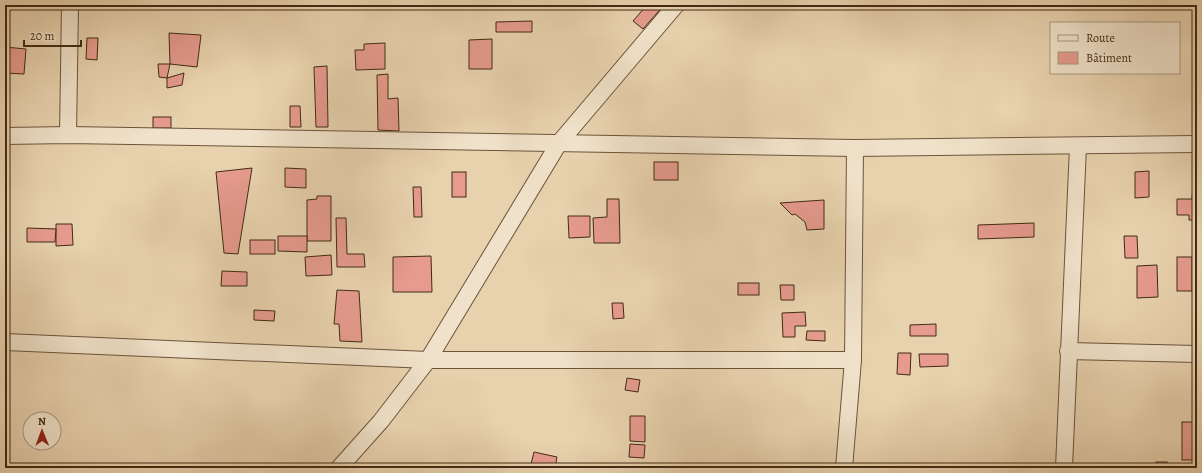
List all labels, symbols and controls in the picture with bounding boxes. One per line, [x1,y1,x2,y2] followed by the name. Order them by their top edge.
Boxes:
[24,22,81,48] scale bar
[1050,22,1180,74] legend
[30,28,54,44] text: 20 m
[1086,30,1115,46] text: Route
[1086,50,1132,66] text: Bâtiment
[22,411,62,451] north arrow
[38,414,46,429] text: N

